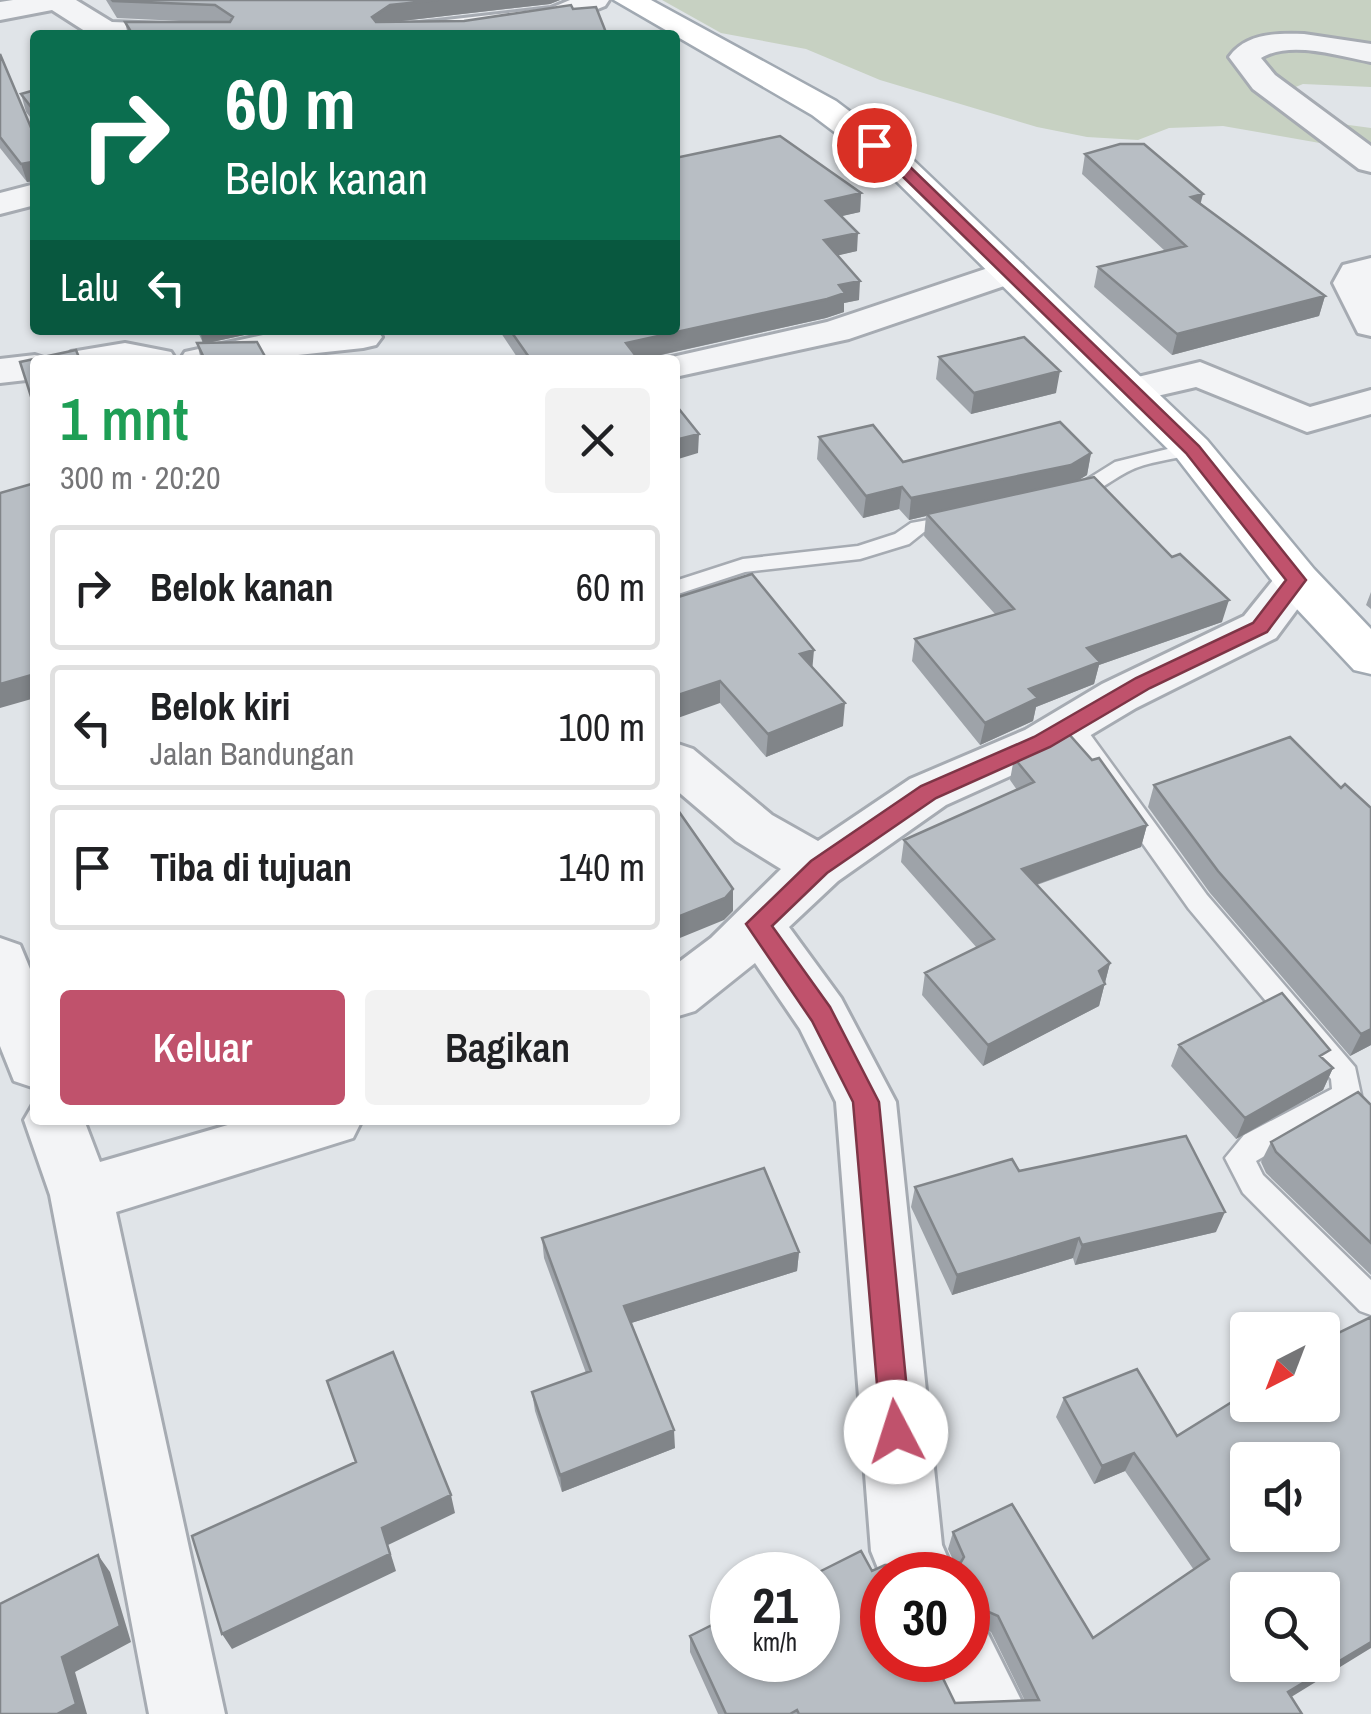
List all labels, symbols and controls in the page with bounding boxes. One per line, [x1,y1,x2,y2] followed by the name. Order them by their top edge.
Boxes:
[225,57,356,151] text: 60 m
[60,70,190,200] icon: right
[832,103,917,188] pin
[847,118,902,173] icon: arrive
[225,147,428,208] text: Belok kanan
[139,260,194,315] icon: left
[60,262,119,313] text: Lalu
[60,378,188,459] text: 1 mnt
[545,388,650,493] button: close
[60,456,220,499] text: 300 m · 20:20
[65,560,120,615] icon: right
[150,562,334,613] text: Belok kanan
[576,562,645,613] text: 60 m
[150,681,290,732] text: Belok kiri
[65,700,120,755] icon: left
[558,702,645,753] text: 100 m
[150,732,354,775] text: Jalan Bandungan
[65,840,120,895] icon: arrive
[150,842,352,893] text: Tiba di tujuan
[558,842,645,893] text: 140 m
[60,990,345,1105] button: Keluar
[365,990,650,1105] button: Bagikan
[1230,1312,1340,1422] north arrow
[1230,1312,1340,1682] map controls
[844,1380,948,1484] position arrow
[1230,1442,1340,1552] button: sound
[860,1552,990,1682] speed limit sign: 30
[752,1571,798,1639] text: 21
[1230,1572,1340,1682] button: search
[753,1625,797,1659] text: km/h

